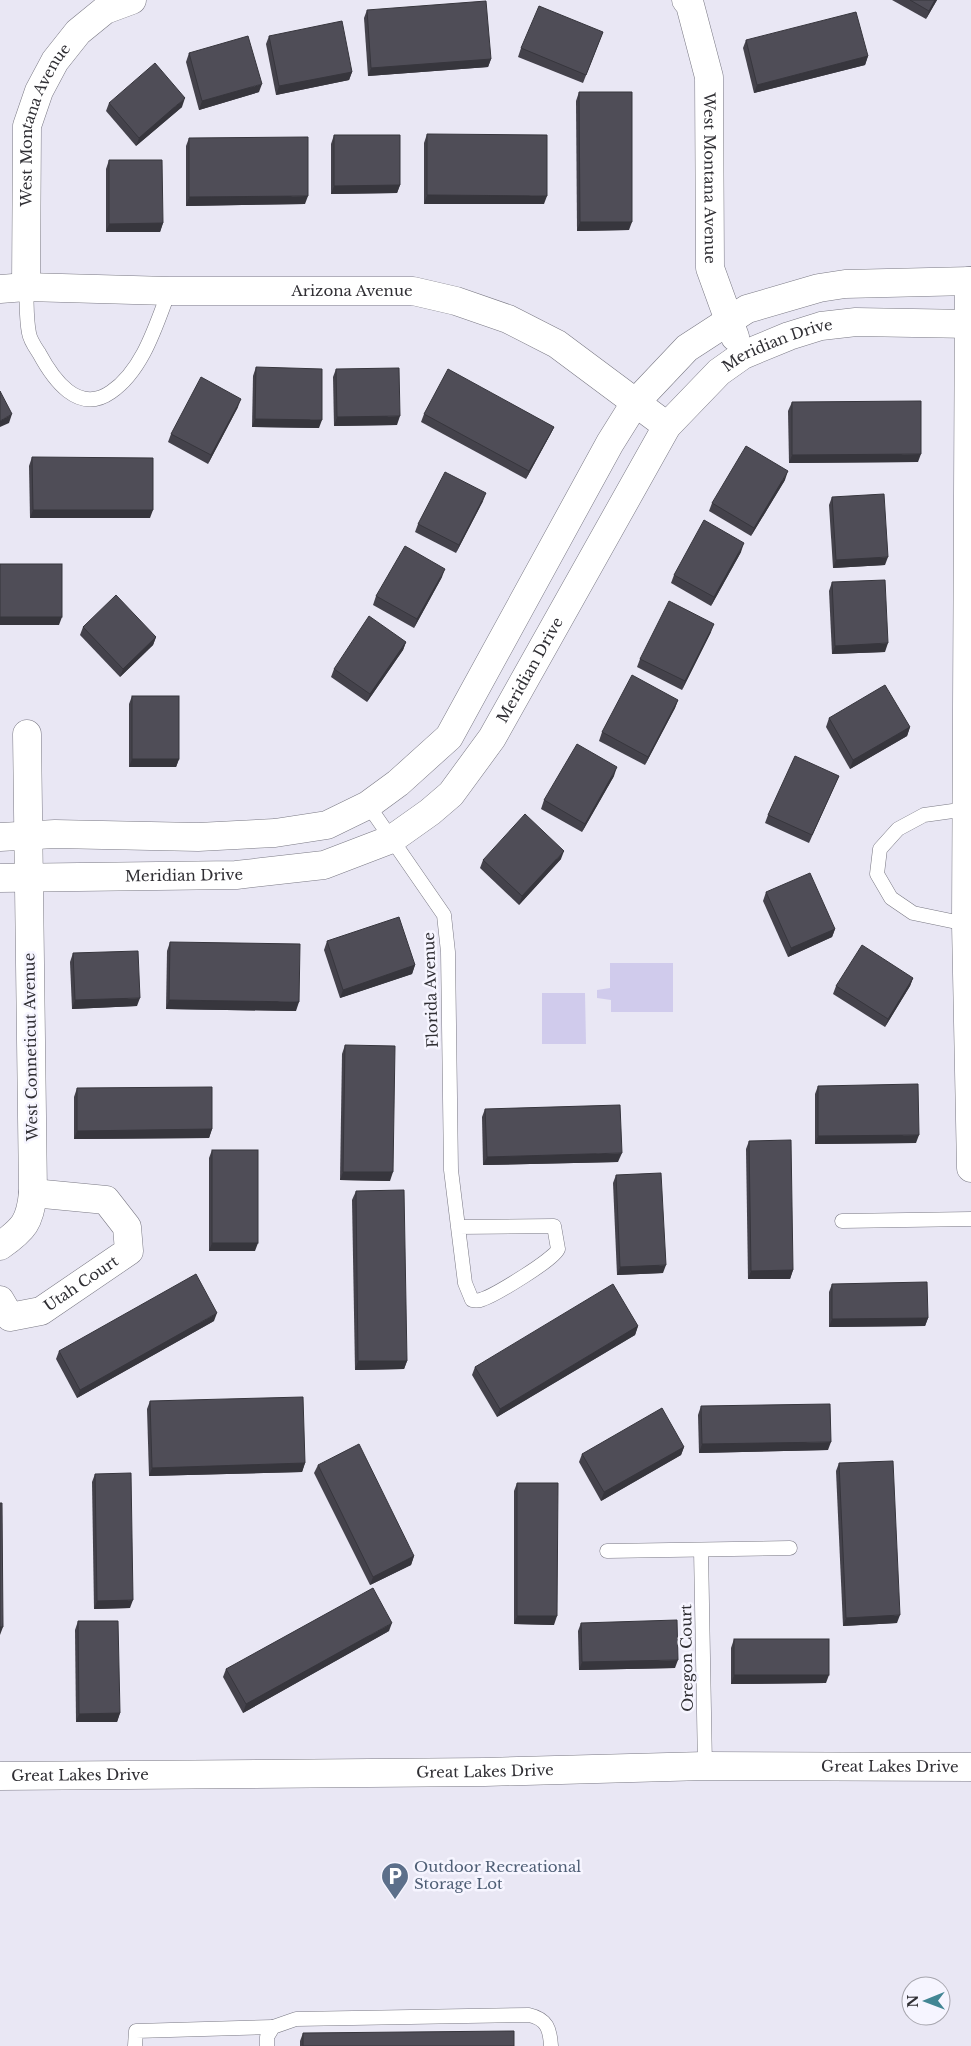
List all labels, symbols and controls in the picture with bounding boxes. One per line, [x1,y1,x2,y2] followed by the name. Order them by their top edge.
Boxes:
[16,39,74,208] street label: West Montana Avenue
[700,91,720,264] street label: West Montana Avenue
[290,281,413,300] street label: Arizona Avenue
[718,315,833,376] street label: Meridian Drive
[493,614,567,726] street label: Meridian Drive
[125,864,244,885] street label: Meridian Drive
[419,932,442,1048] street label: Florida Avenue
[19,953,42,1142] street label: West Conneticut Avenue
[40,1251,122,1315] street label: Utah Court
[676,1604,697,1712] street label: Oregon Court
[821,1756,959,1776] street label: Great Lakes Drive
[416,1760,554,1782] street label: Great Lakes Drive
[11,1765,149,1785] street label: Great Lakes Drive
[414,1857,581,1893] place label: Outdoor Recreational Storage Lot
[380,1861,410,1900] parking icon: Outdoor Recreational Storage Lot
[901,1976,951,2026] north arrow
[904,1994,922,2008] text: N

